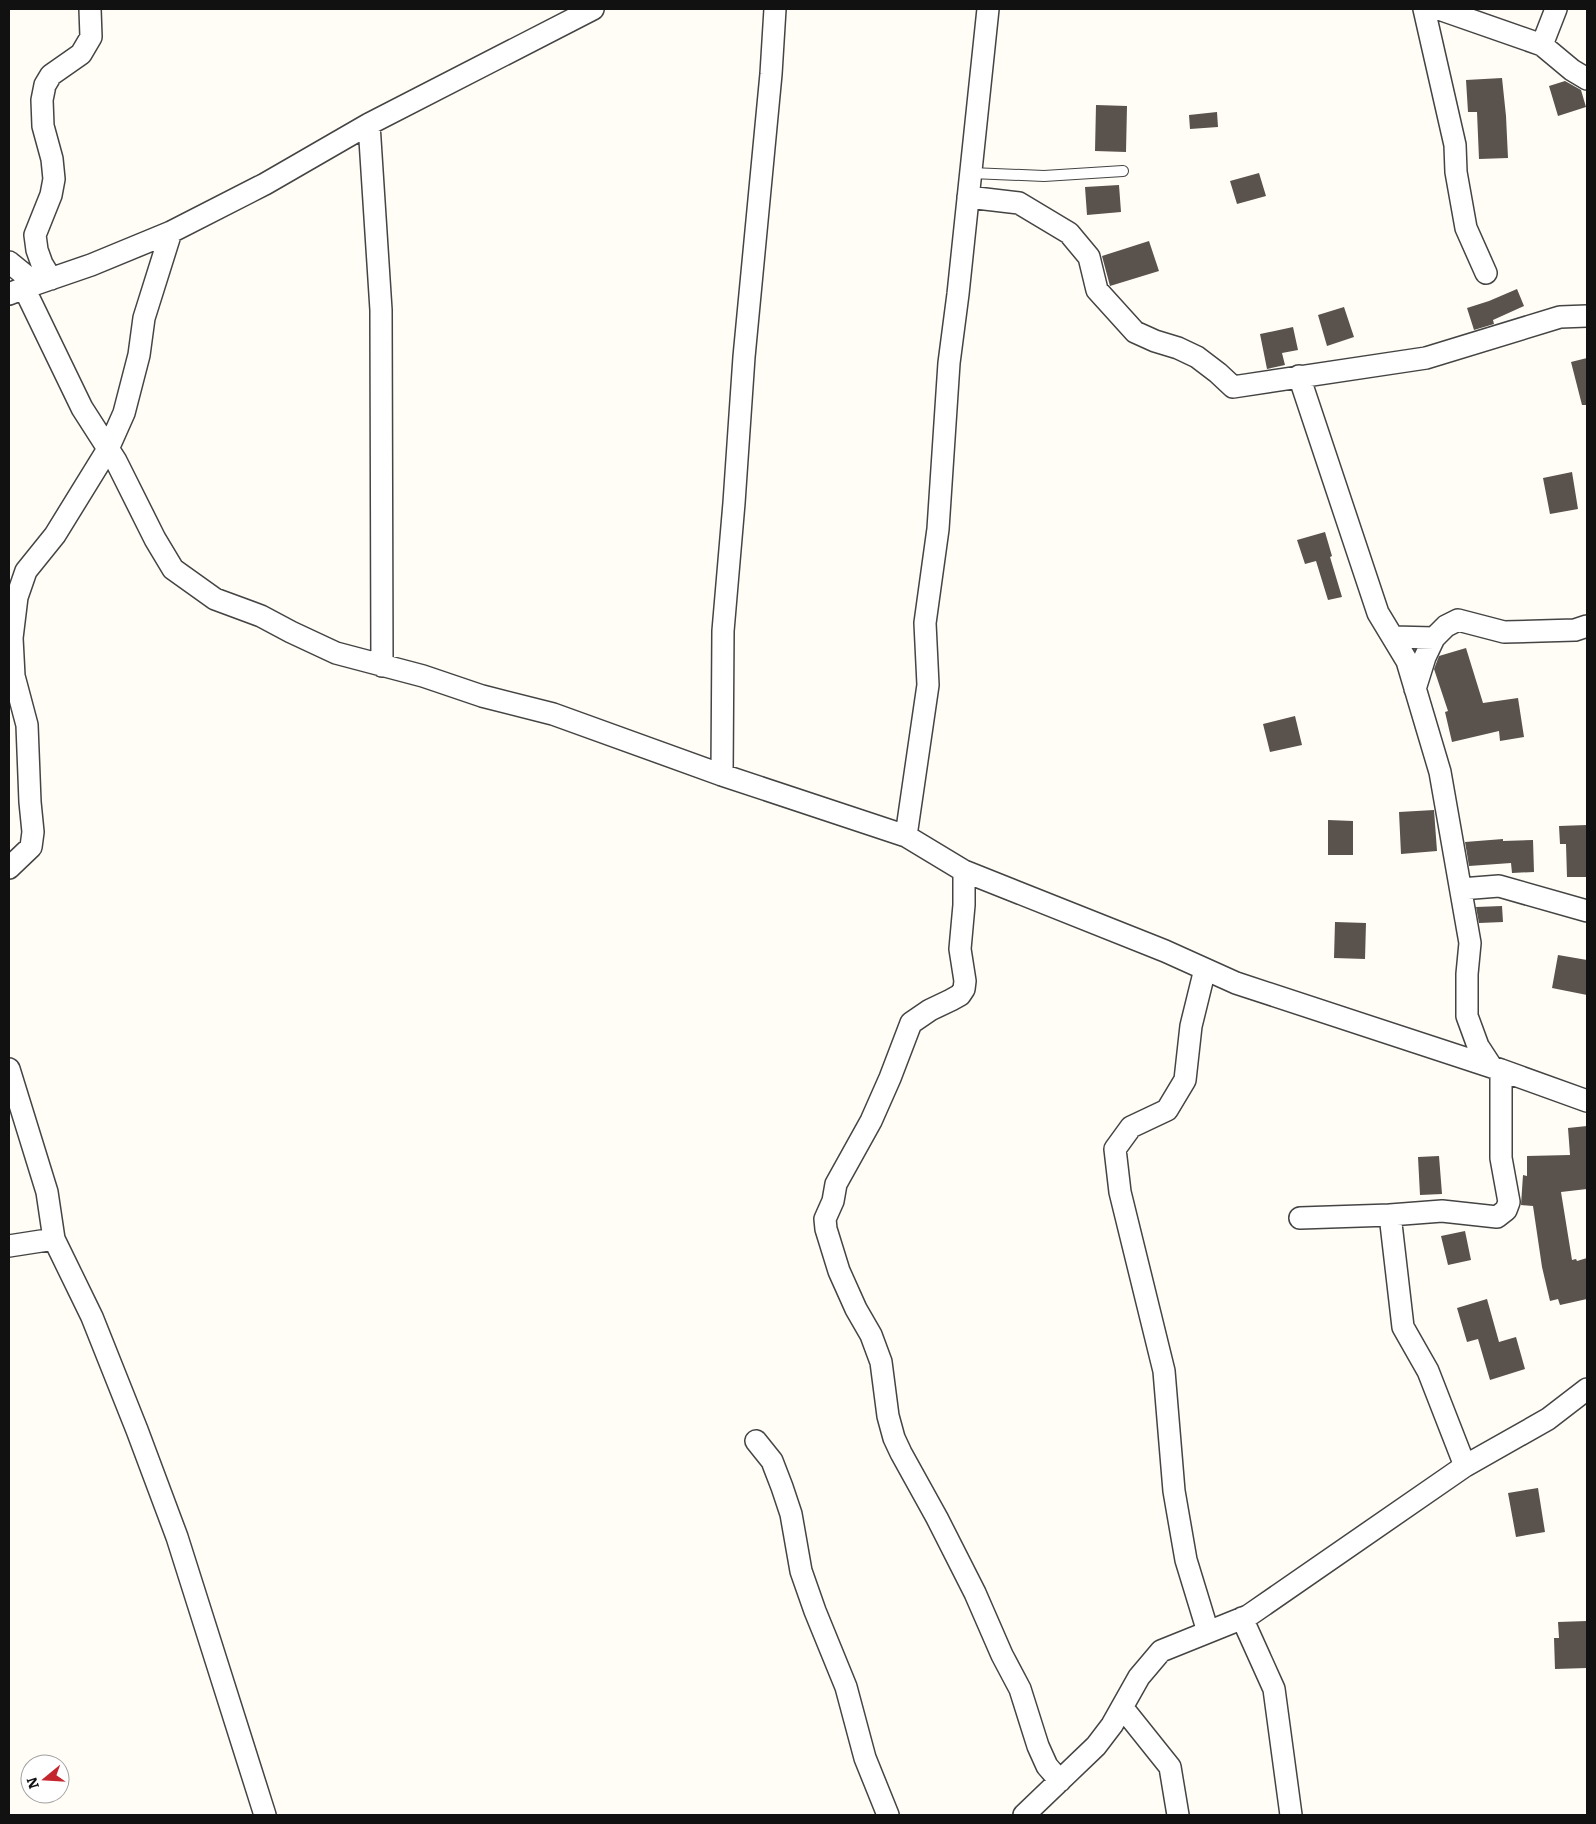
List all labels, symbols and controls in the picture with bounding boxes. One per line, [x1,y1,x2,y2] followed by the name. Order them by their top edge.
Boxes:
[20,1754,70,1804] north arrow
[20,1774,43,1792] text: N

